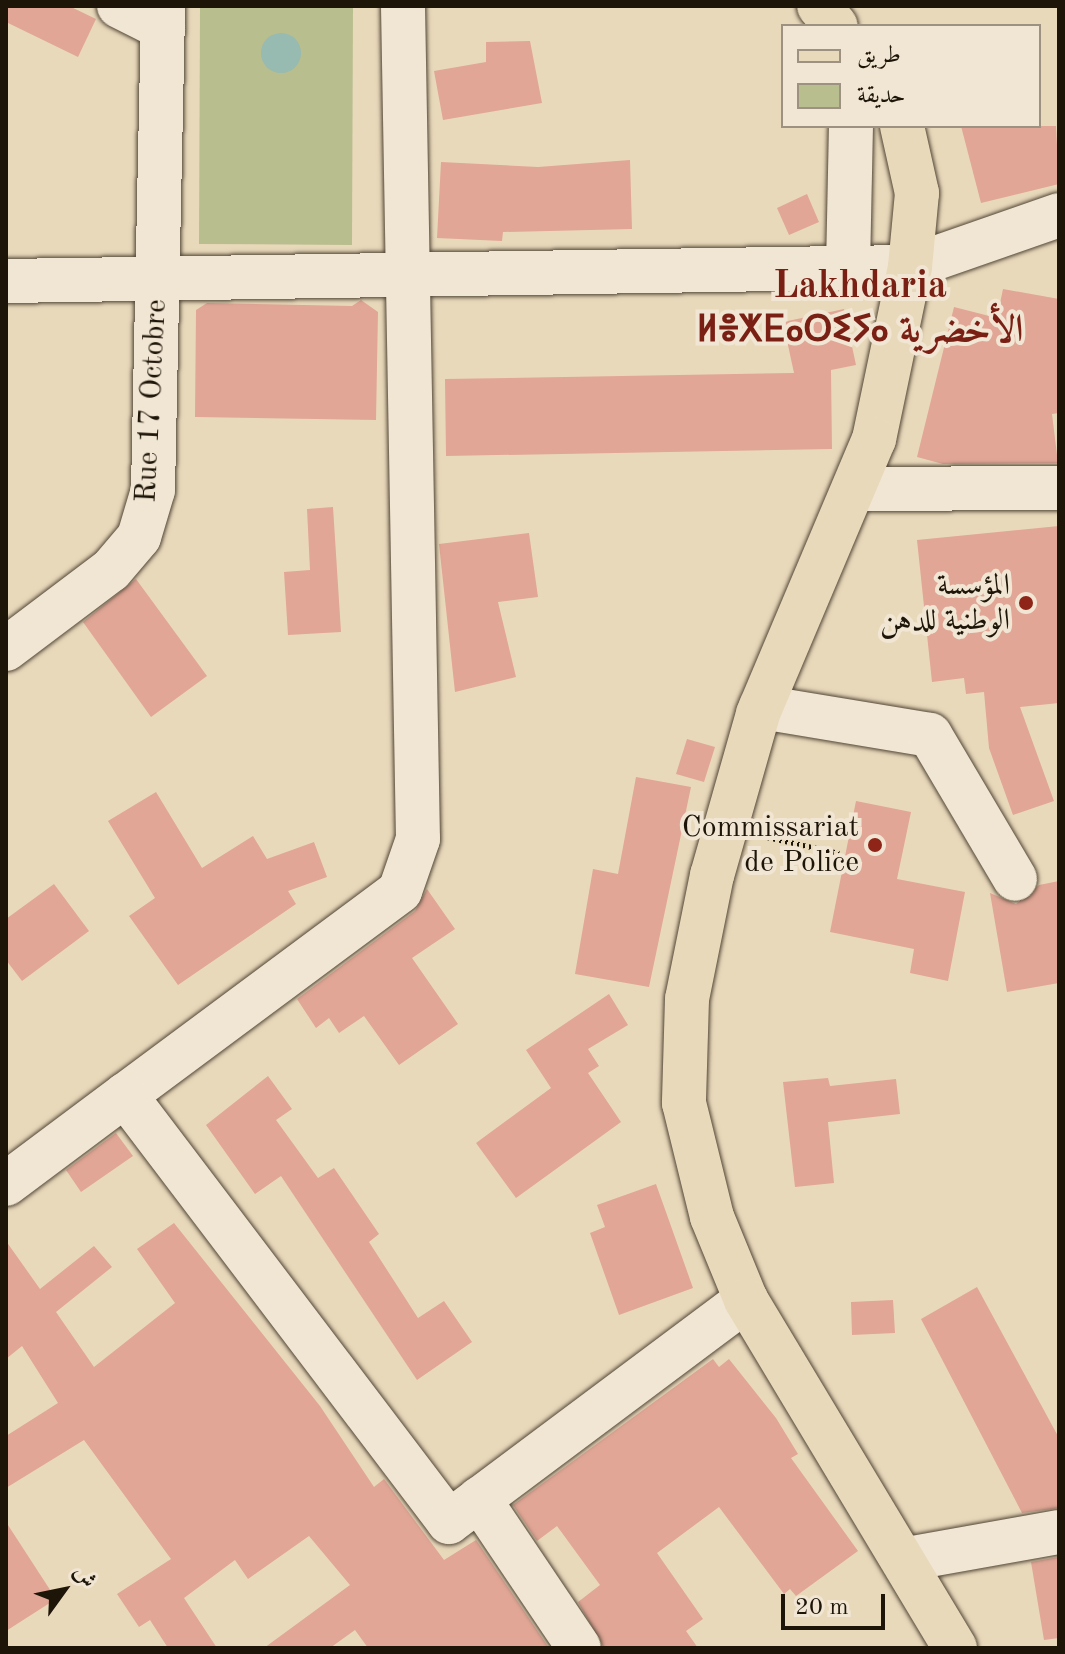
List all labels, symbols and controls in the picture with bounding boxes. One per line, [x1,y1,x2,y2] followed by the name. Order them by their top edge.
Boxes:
[781,24,1041,128] legend
[857,44,901,68] text: طريق
[857,84,906,108] text: حديقة
[696,265,1024,354] district label: Lakhdaria ⵍⴻⵅⴹⴰⵔⵉⵢⴰ الأخضرية
[129,298,175,504] street label: Rue 17 Octobre
[880,568,1010,638] place label: المؤسسة الوطنية للدهن
[1017,594,1035,612] marker: المؤسسة الوطنية للدهن
[682,810,859,880] place label: Commissariat de Police
[866,836,884,854] marker: Commissariat de Police
[24,1550,104,1630] north arrow
[69,1562,99,1592] text: ش
[785,1578,889,1628] scale bar
[795,1596,849,1620] text: 20 m

